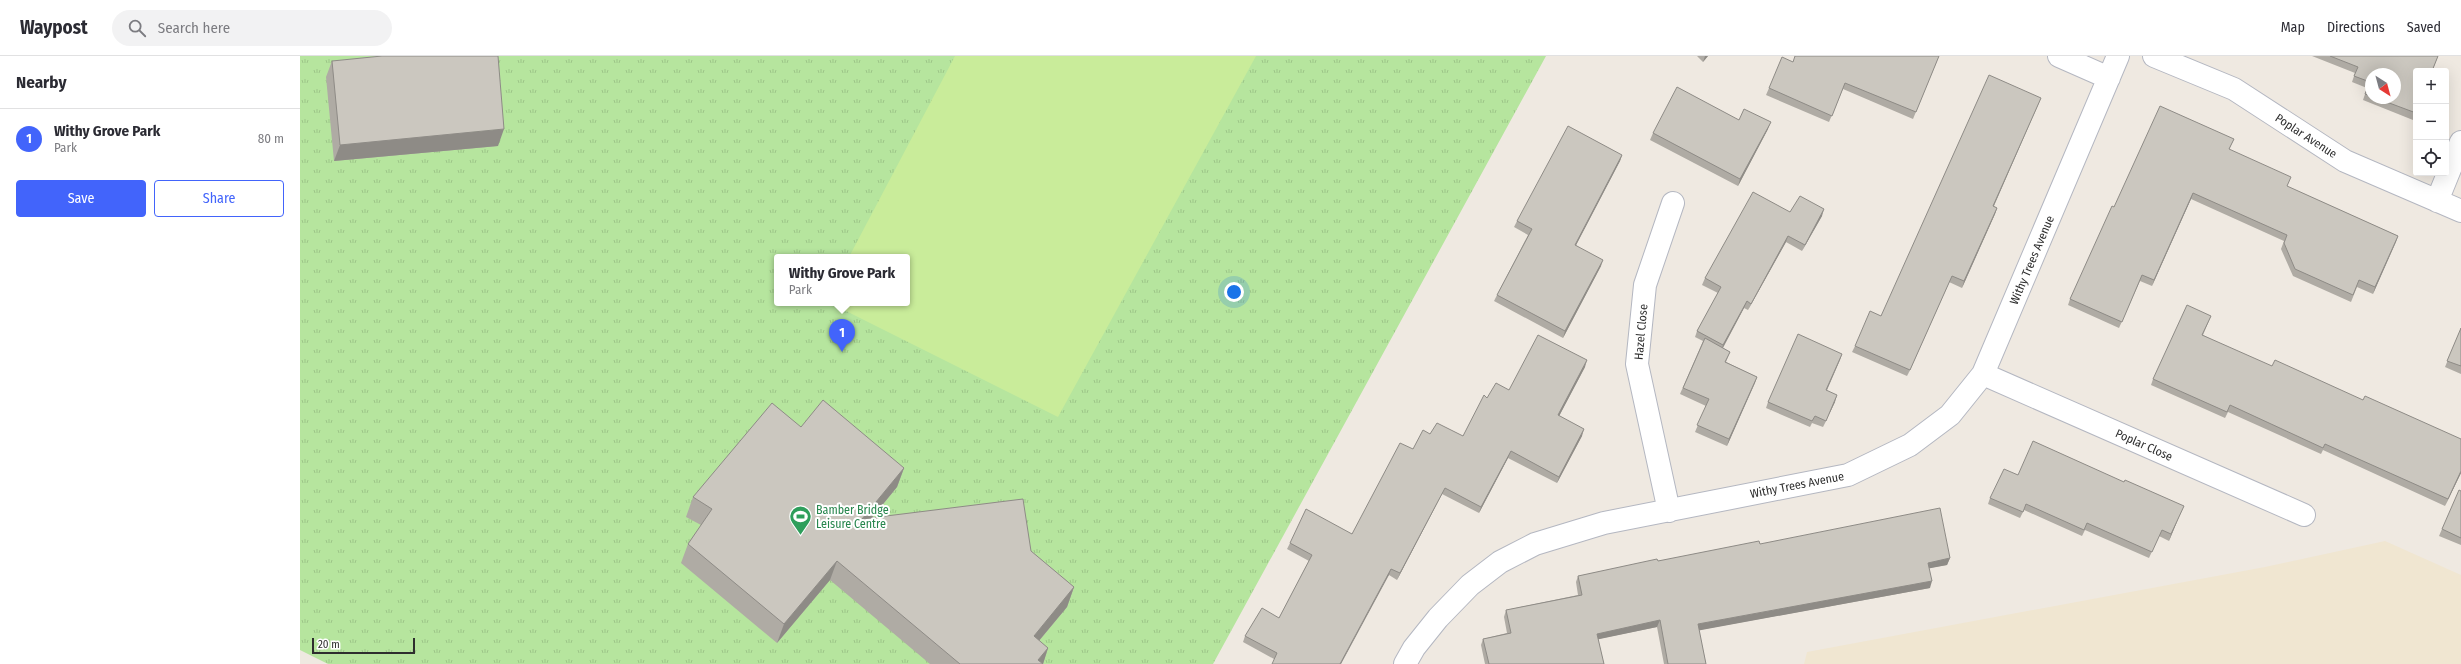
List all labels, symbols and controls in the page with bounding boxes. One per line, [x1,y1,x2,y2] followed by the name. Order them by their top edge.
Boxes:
[112,10,392,46] search box
[20,16,88,39] text: Waypost
[126,17,148,39] icon: search
[158,19,230,37] text: Search here
[2281,19,2305,36] text: Map
[2327,19,2385,36] text: Directions
[2407,19,2441,36] text: Saved
[2365,68,2401,104] north arrow
[2413,68,2449,176] map controls
[2413,68,2449,104] button: +
[16,72,67,93] text: Nearby
[2413,104,2449,140] button: −
[2273,111,2340,161] street label: Poplar Avenue
[54,122,160,140] text: Withy Grove Park
[26,131,32,146] text: 1
[258,131,284,146] text: 80 m
[54,140,77,155] text: Park
[2413,140,2449,176] button: locate
[16,180,146,217] button: Save
[154,180,284,217] button: Share
[2007,213,2057,307] street label: Withy Trees Avenue
[774,254,910,306] popup
[789,264,895,282] text: Withy Grove Park
[789,282,812,297] text: Park
[1224,282,1244,302] your location
[1632,303,1650,361] street label: Hazel Close
[829,319,855,352] pin: 1
[2113,426,2175,464] street label: Poplar Close
[1749,469,1845,501] street label: Withy Trees Avenue
[816,503,889,531] place label: Bamber Bridge Leisure Centre
[787,504,813,537] sports icon: Bamber Bridge Leisure Centre
[312,636,415,655] scale bar
[318,638,340,651] text: 20 m

